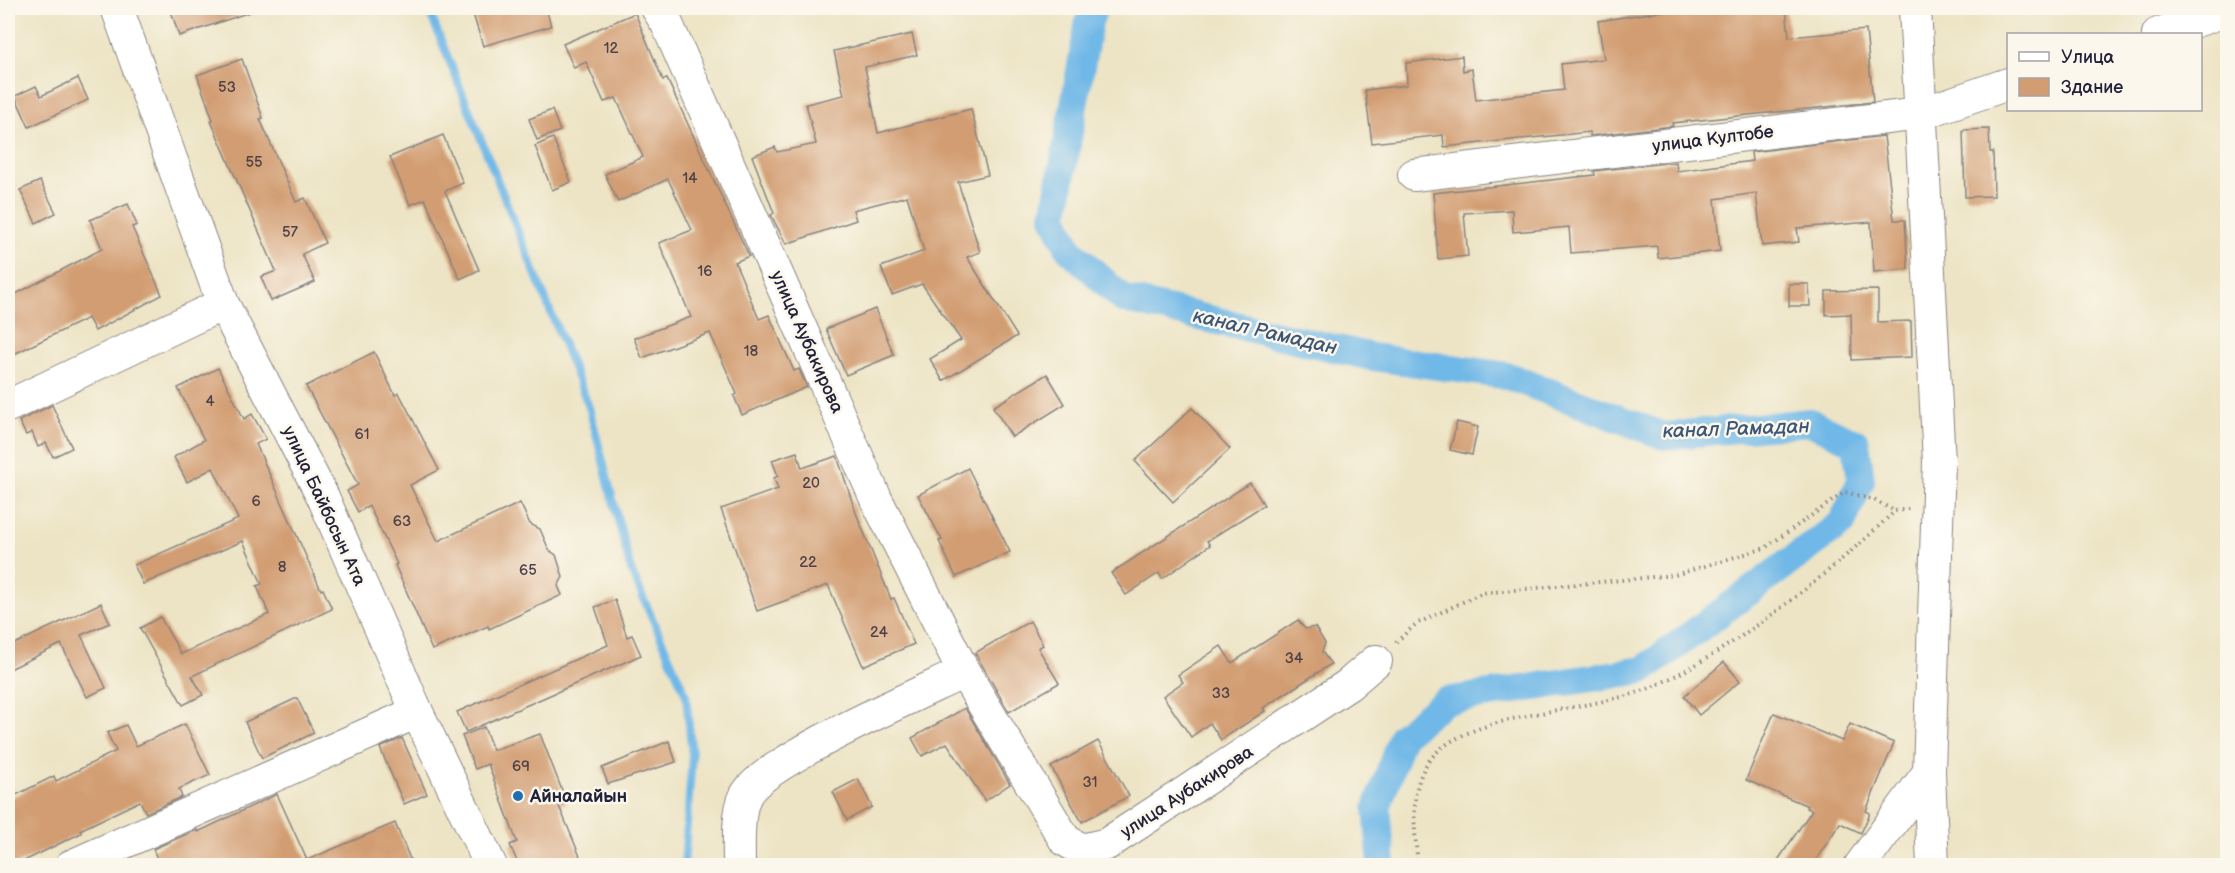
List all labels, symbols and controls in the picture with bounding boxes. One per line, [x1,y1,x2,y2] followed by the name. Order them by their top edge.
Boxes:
[2007,33,2202,111] legend
[604,39,618,58] house number: 12
[2061,47,2115,68] text: Улица
[2061,77,2123,98] text: Здание
[218,78,236,97] house number: 53
[1651,121,1775,157] street label: улица Култобе
[245,153,263,172] house number: 55
[683,169,697,188] house number: 14
[282,223,299,242] house number: 57
[698,262,712,281] house number: 16
[766,268,848,417] street label: улица Аубакирова
[1191,304,1339,360] water label: канал Рамадан
[744,342,759,361] house number: 18
[205,392,215,411] house number: 4
[1662,414,1810,444] water label: канал Рамадан
[278,423,370,589] street label: улица Байбосын Ата
[355,425,369,444] house number: 61
[802,474,820,493] house number: 20
[251,492,261,511] house number: 6
[393,512,411,531] house number: 63
[799,553,817,572] house number: 22
[278,558,287,577] house number: 8
[519,561,537,580] house number: 65
[870,623,888,642] house number: 24
[1285,649,1303,668] house number: 34
[1212,684,1230,703] house number: 33
[1117,741,1257,843] street label: улица Аубакирова
[512,757,530,776] house number: 69
[1082,773,1098,792] house number: 31
[529,786,627,807] place label: Айналайын
[511,789,525,803] marker: Айналайын

